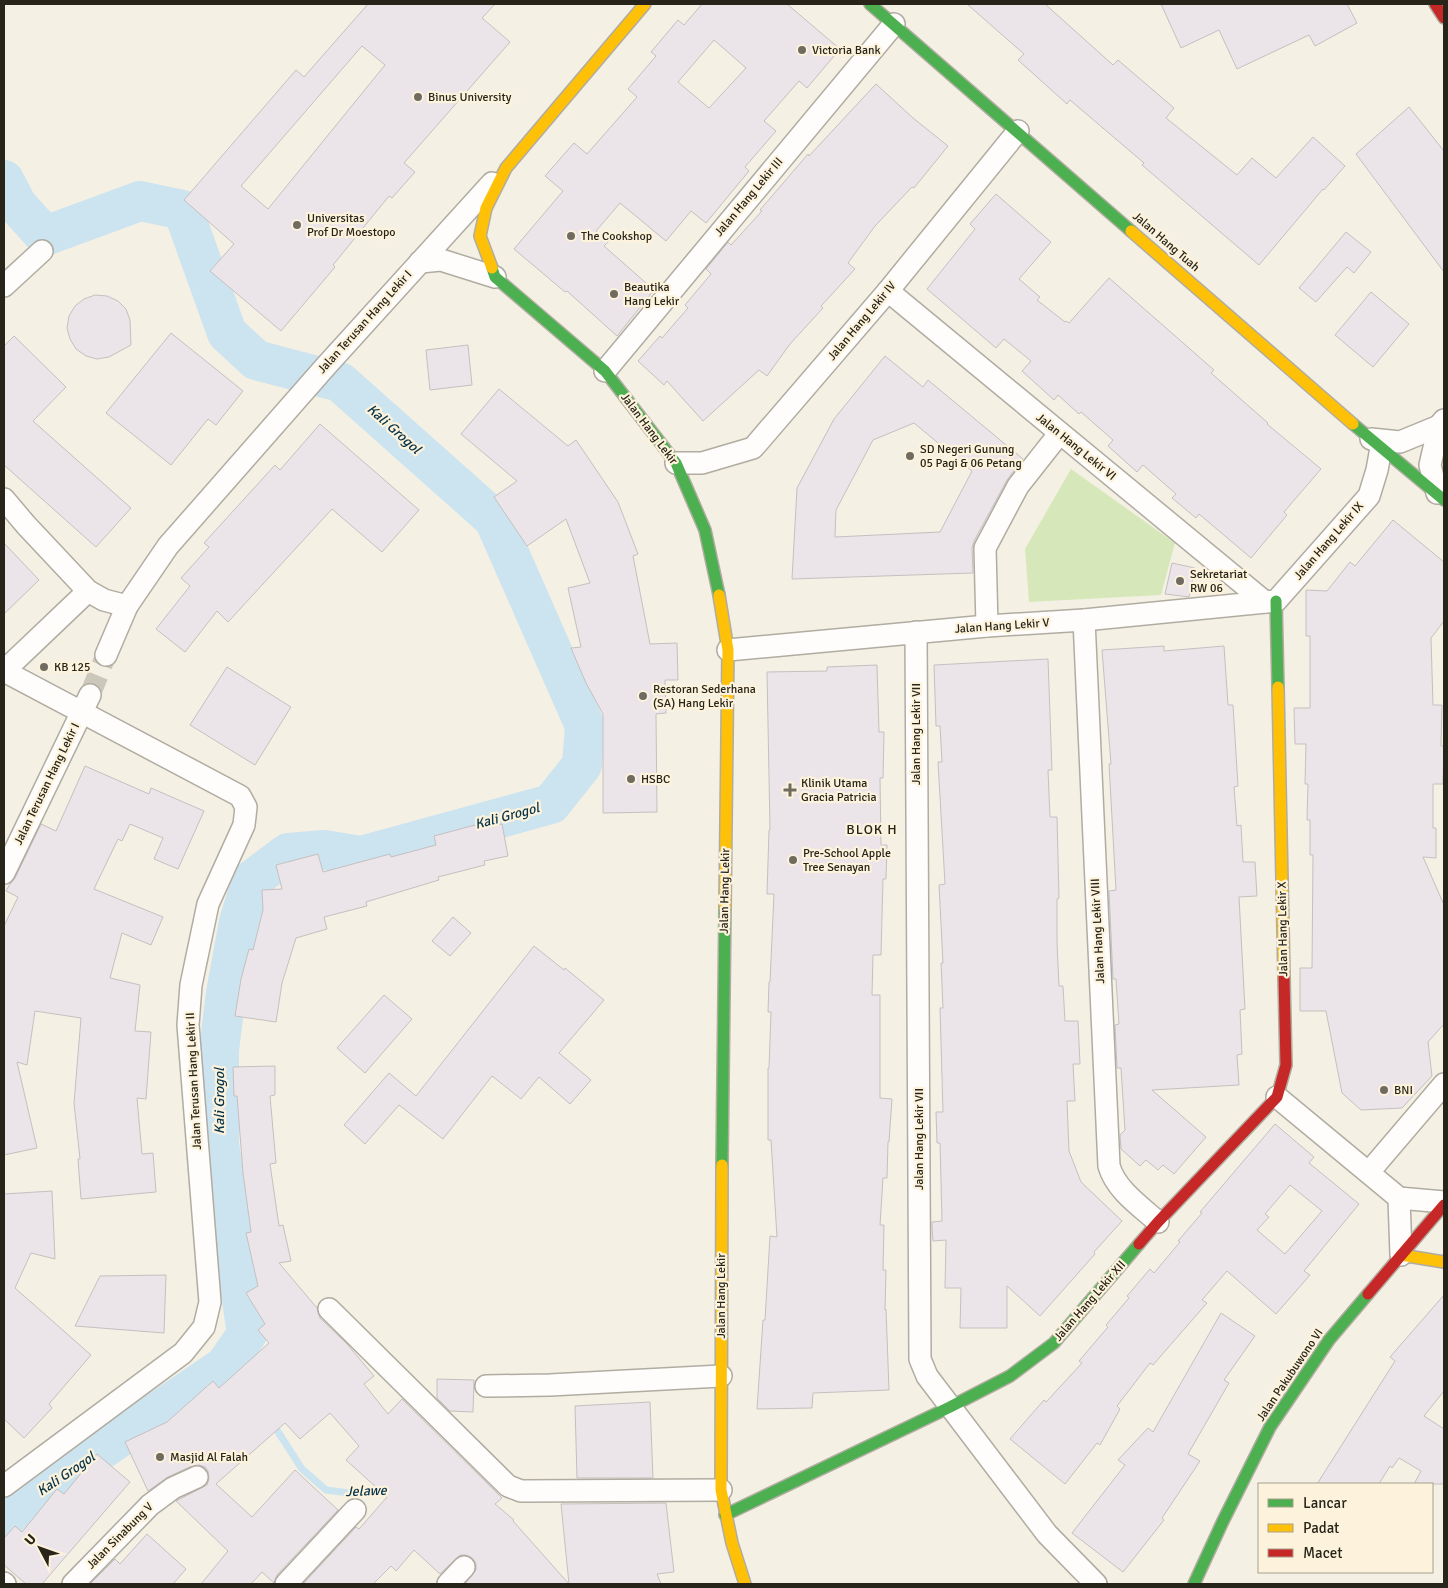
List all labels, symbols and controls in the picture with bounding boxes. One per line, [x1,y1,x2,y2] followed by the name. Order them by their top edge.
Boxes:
[812,43,881,58] place label: Victoria Bank
[796,44,808,56] marker: Victoria Bank
[428,90,512,105] place label: Binus University
[412,91,424,103] marker: Binus University
[712,154,786,240] street label: Jalan Hang Lekir III
[1129,209,1203,275] street label: Jalan Hang Tuah
[307,211,396,240] place label: Universitas Prof Dr Moestopo
[291,219,303,231] marker: Universitas Prof Dr Moestopo
[581,229,652,244] place label: The Cookshop
[565,230,577,242] marker: The Cookshop
[315,267,415,377] street label: Jalan Terusan Hang Lekir I
[825,278,899,363] street label: Jalan Hang Lekir IV
[624,280,680,309] place label: Beautika Hang Lekir
[608,288,620,300] marker: Beautika Hang Lekir
[617,390,681,468] street label: Jalan Hang Lekir
[364,400,425,458] water label: Kali Grogol
[1033,410,1119,484] street label: Jalan Hang Lekir VI
[920,442,1022,471] place label: SD Negeri Gunung 05 Pagi & 06 Petang
[904,450,916,462] marker: SD Negeri Gunung 05 Pagi & 06 Petang
[1291,499,1367,583] street label: Jalan Hang Lekir IX
[1190,567,1247,596] place label: Sekretariat RW 06
[1174,575,1186,587] marker: Sekretariat RW 06
[954,615,1050,637] street label: Jalan Hang Lekir V
[54,660,91,675] place label: KB 125
[38,661,50,673] marker: KB 125
[653,682,756,711] place label: Restoran Sederhana (SA) Hang Lekir
[909,683,924,785] street label: Jalan Hang Lekir VII
[637,690,649,702] marker: Restoran Sederhana (SA) Hang Lekir
[11,721,83,847] street label: Jalan Terusan Hang Lekir I
[641,772,670,787] place label: HSBC
[625,773,637,785] marker: HSBC
[801,776,877,805] place label: Klinik Utama Gracia Patricia
[783,783,797,797] marker: Klinik Utama Gracia Patricia
[473,799,542,833] water label: Kali Grogol
[846,821,898,838] district label: BLOK H
[803,846,891,875] place label: Pre-School Apple Tree Senayan
[717,848,733,934] street label: Jalan Hang Lekir
[787,854,799,866] marker: Pre-School Apple Tree Senayan
[1088,878,1108,984] street label: Jalan Hang Lekir VIII
[1275,881,1291,977] street label: Jalan Hang Lekir X
[183,1012,205,1150] street label: Jalan Terusan Hang Lekir II
[211,1067,228,1134] water label: Kali Grogol
[1394,1083,1413,1098] place label: BNI
[1378,1084,1390,1096] marker: BNI
[912,1088,927,1190] street label: Jalan Hang Lekir VII
[714,1253,729,1339] street label: Jalan Hang Lekir
[1051,1258,1129,1344] street label: Jalan Hang Lekir XII
[1253,1326,1327,1424] street label: Jalan Pakubuwono VI
[34,1448,99,1500] water label: Kali Grogol
[170,1450,248,1465] place label: Masjid Al Falah
[154,1451,166,1463] marker: Masjid Al Falah
[345,1482,388,1500] water label: Jelawe
[1258,1483,1433,1573] legend
[1303,1494,1347,1512] text: Lancar
[84,1500,156,1572] street label: Jalan Sinabung V
[1303,1519,1339,1537] text: Padat
[15,1523,65,1573] north arrow
[21,1531,40,1549] text: U
[1303,1544,1342,1562] text: Macet

